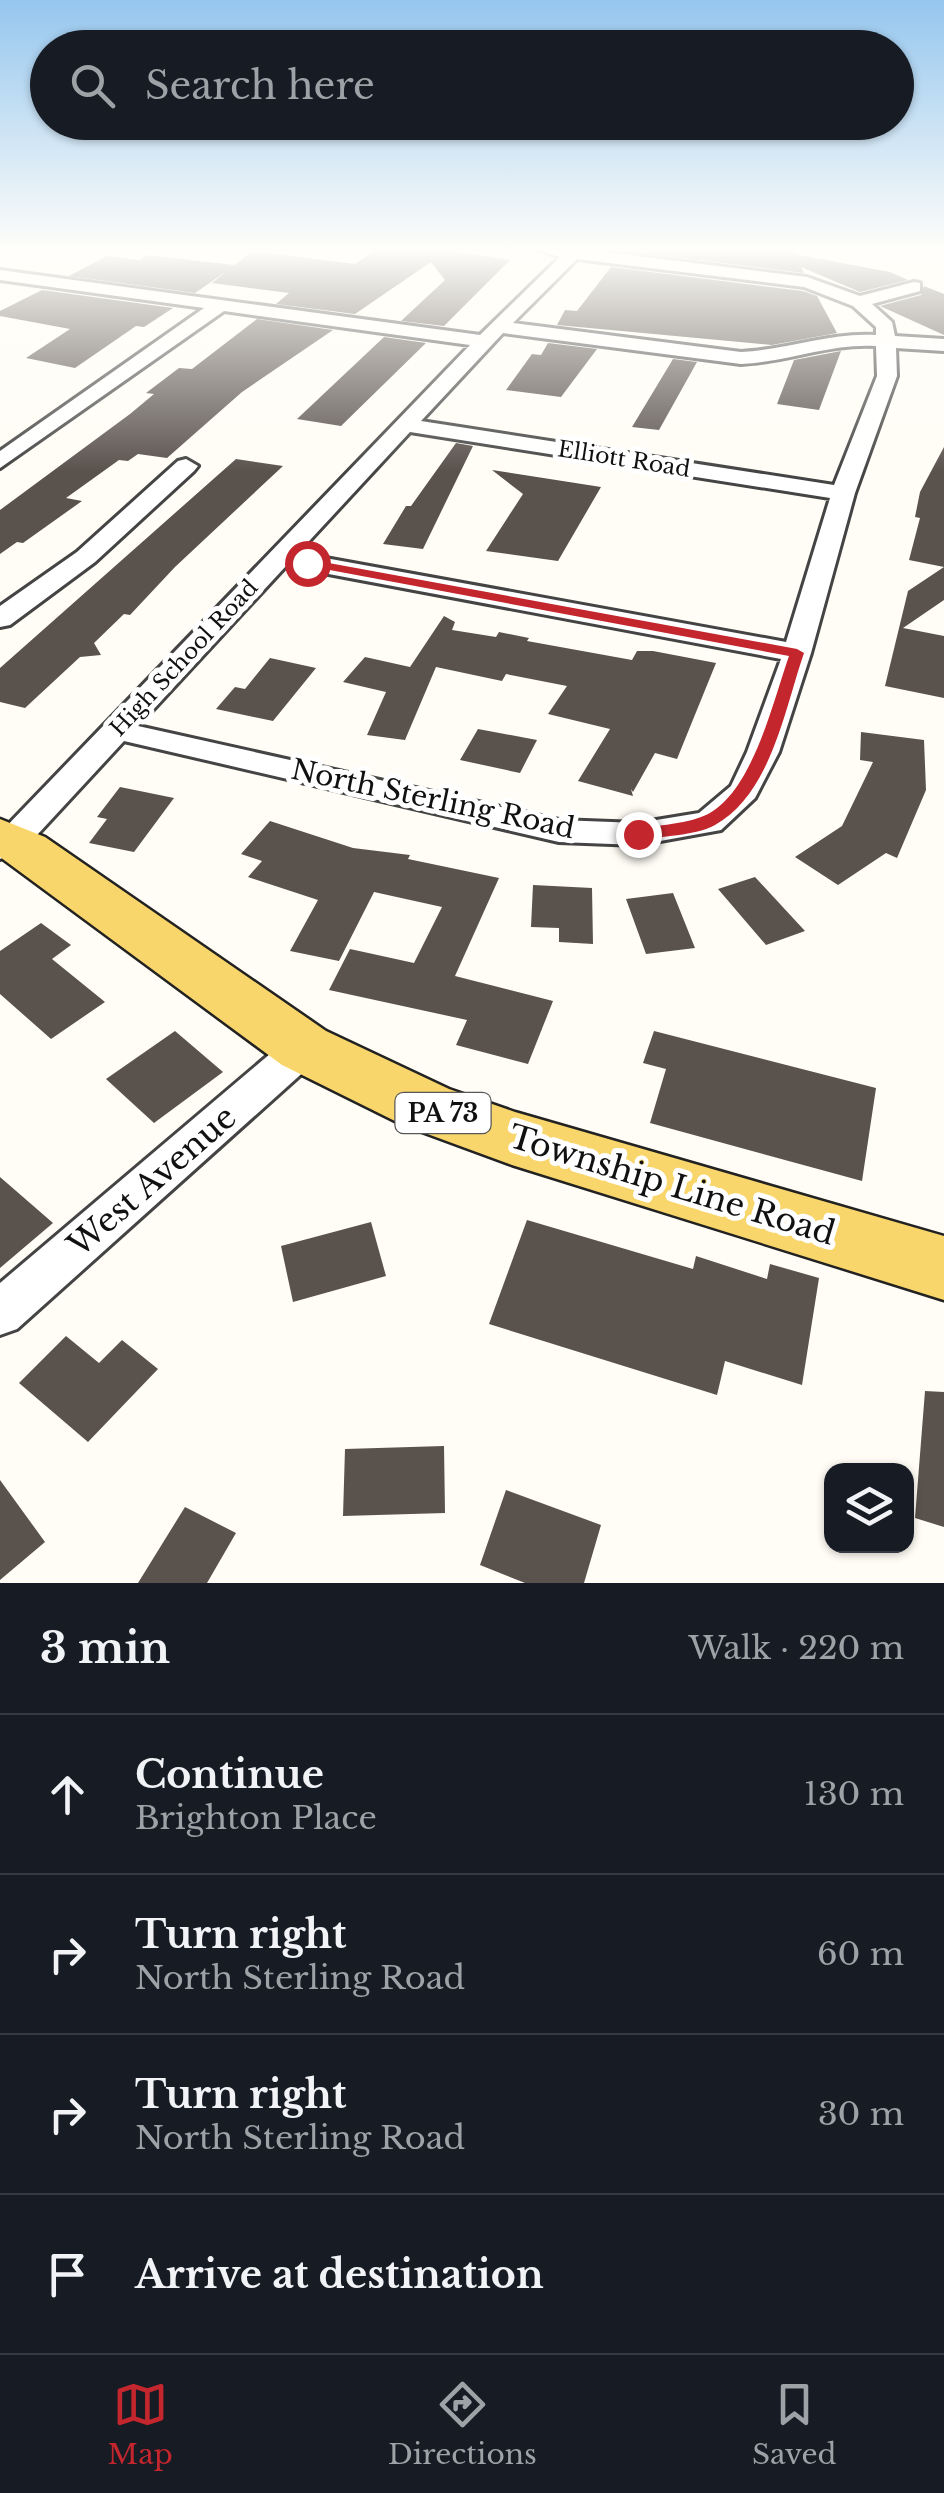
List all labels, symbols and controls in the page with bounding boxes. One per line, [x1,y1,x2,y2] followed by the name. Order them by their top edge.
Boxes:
[30,30,914,140] search box
[65,58,120,113] icon: search
[145,62,375,109] text: Search here
[556,435,692,483] street label: Elliott Road
[285,541,331,587] route start
[104,574,264,742] street label: High School Road
[288,752,578,846] street label: North Sterling Road
[616,812,662,858] route end
[396,1093,490,1133] road number: PA 73
[59,1097,244,1266] street label: West Avenue
[504,1116,840,1254] street label: Township Line Road
[824,1463,914,1553] map controls
[824,1463,914,1553] button: layers
[40,1622,170,1674] text: 3 min
[689,1628,904,1668] text: Walk · 220 m
[135,1751,324,1798] text: Continue
[40,1767,95,1822] icon: ahead
[804,1774,904,1814] text: 130 m
[135,1798,377,1838] text: Brighton Place
[135,1911,346,1958] text: Turn right
[40,1927,95,1982] icon: right
[817,1934,904,1974] text: 60 m
[135,1958,465,1998] text: North Sterling Road
[135,2071,346,2118] text: Turn right
[40,2087,95,2142] icon: right
[818,2094,904,2134] text: 30 m
[135,2118,465,2158] text: North Sterling Road
[40,2247,95,2302] icon: arrive
[135,2251,544,2298] text: Arrive at destination
[108,2377,173,2472] tab: Map
[388,2377,537,2472] tab: Directions
[752,2377,836,2472] tab: Saved

